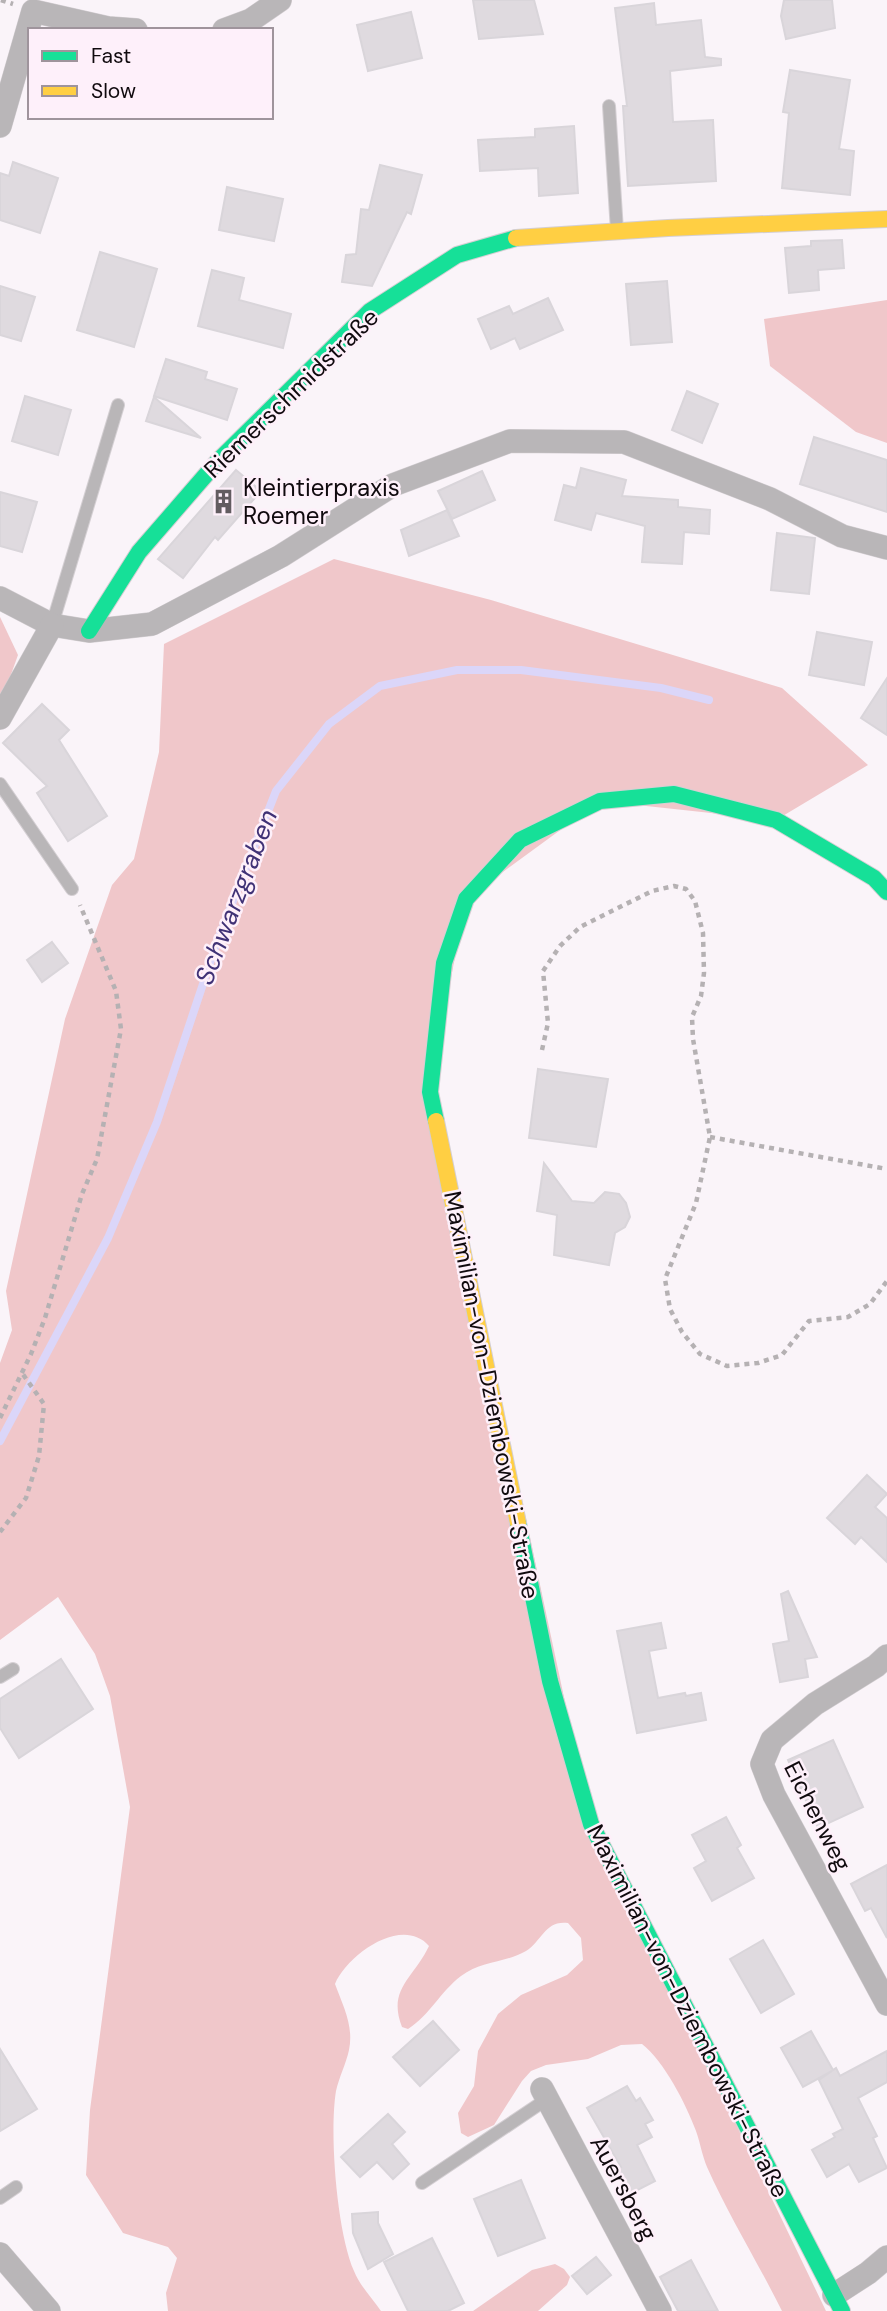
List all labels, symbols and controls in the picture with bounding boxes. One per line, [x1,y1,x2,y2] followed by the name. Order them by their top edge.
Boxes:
[28,28,273,119] legend
[91,42,131,70] text: Fast
[91,77,136,105] text: Slow
[197,301,385,485] street label: Riemerschmidstraße
[243,472,400,531] place label: Kleintierpraxis Roemer
[209,487,237,515] building icon: Kleintierpraxis Roemer
[187,805,285,989] water label: Schwarzgraben
[437,1188,547,1602] street label: Maximilian-von-Dziembowski-Straße
[777,1756,859,1876] street label: Eichenweg
[580,1819,796,2203] street label: Maximilian-von-Dziembowski-Straße
[583,2130,665,2246] street label: Auersberg

